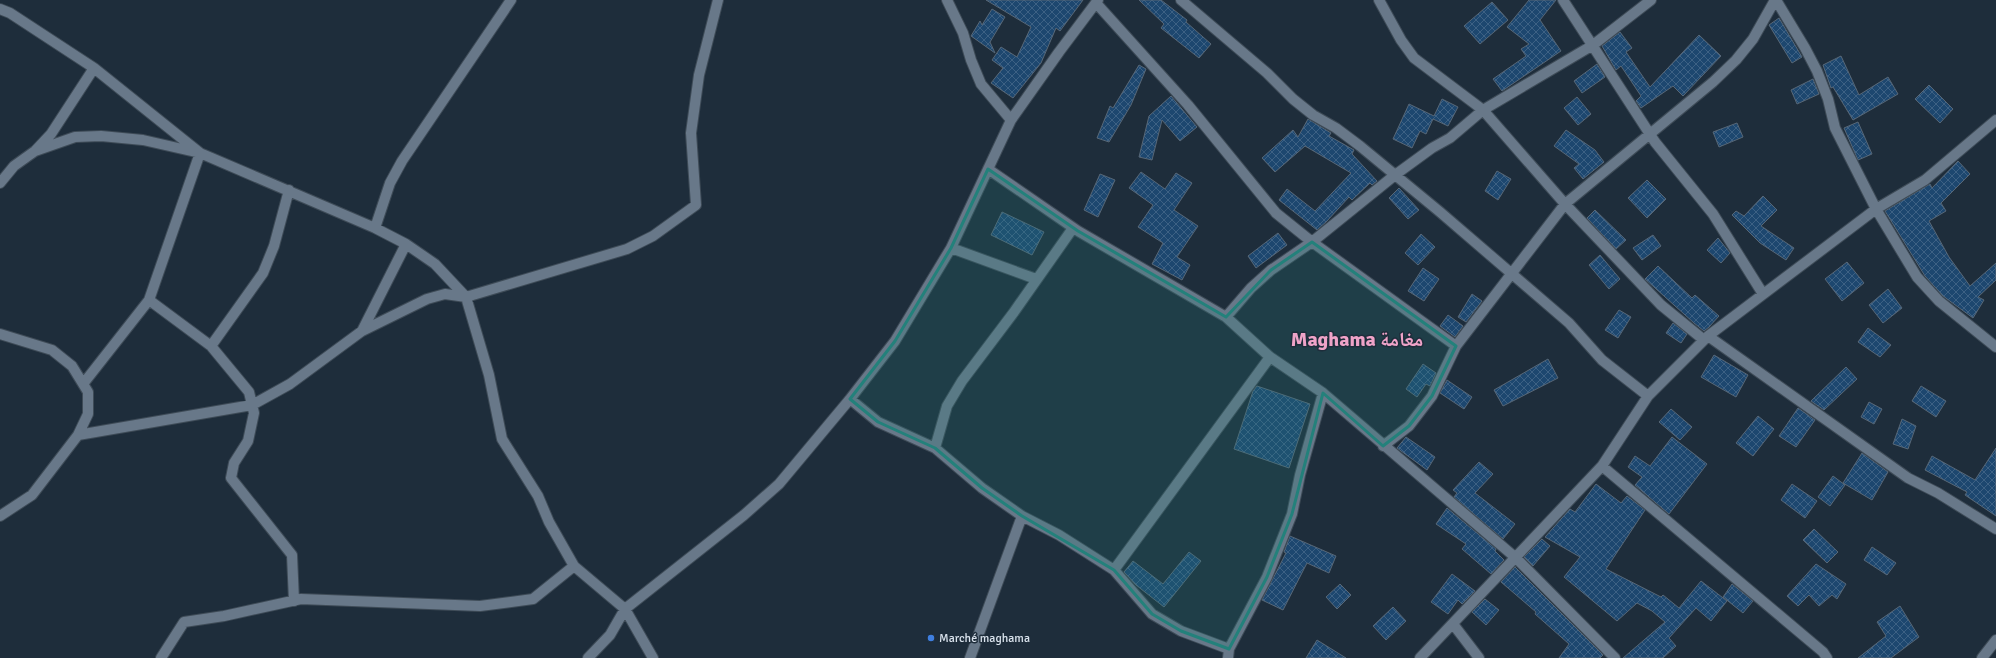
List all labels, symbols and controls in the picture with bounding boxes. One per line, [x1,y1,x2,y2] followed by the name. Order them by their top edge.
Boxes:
[1291,327,1423,352] district label: Maghama مغامة
[939,631,1030,646] place label: Marché maghama
[926,633,936,643] marker: Marché maghama

